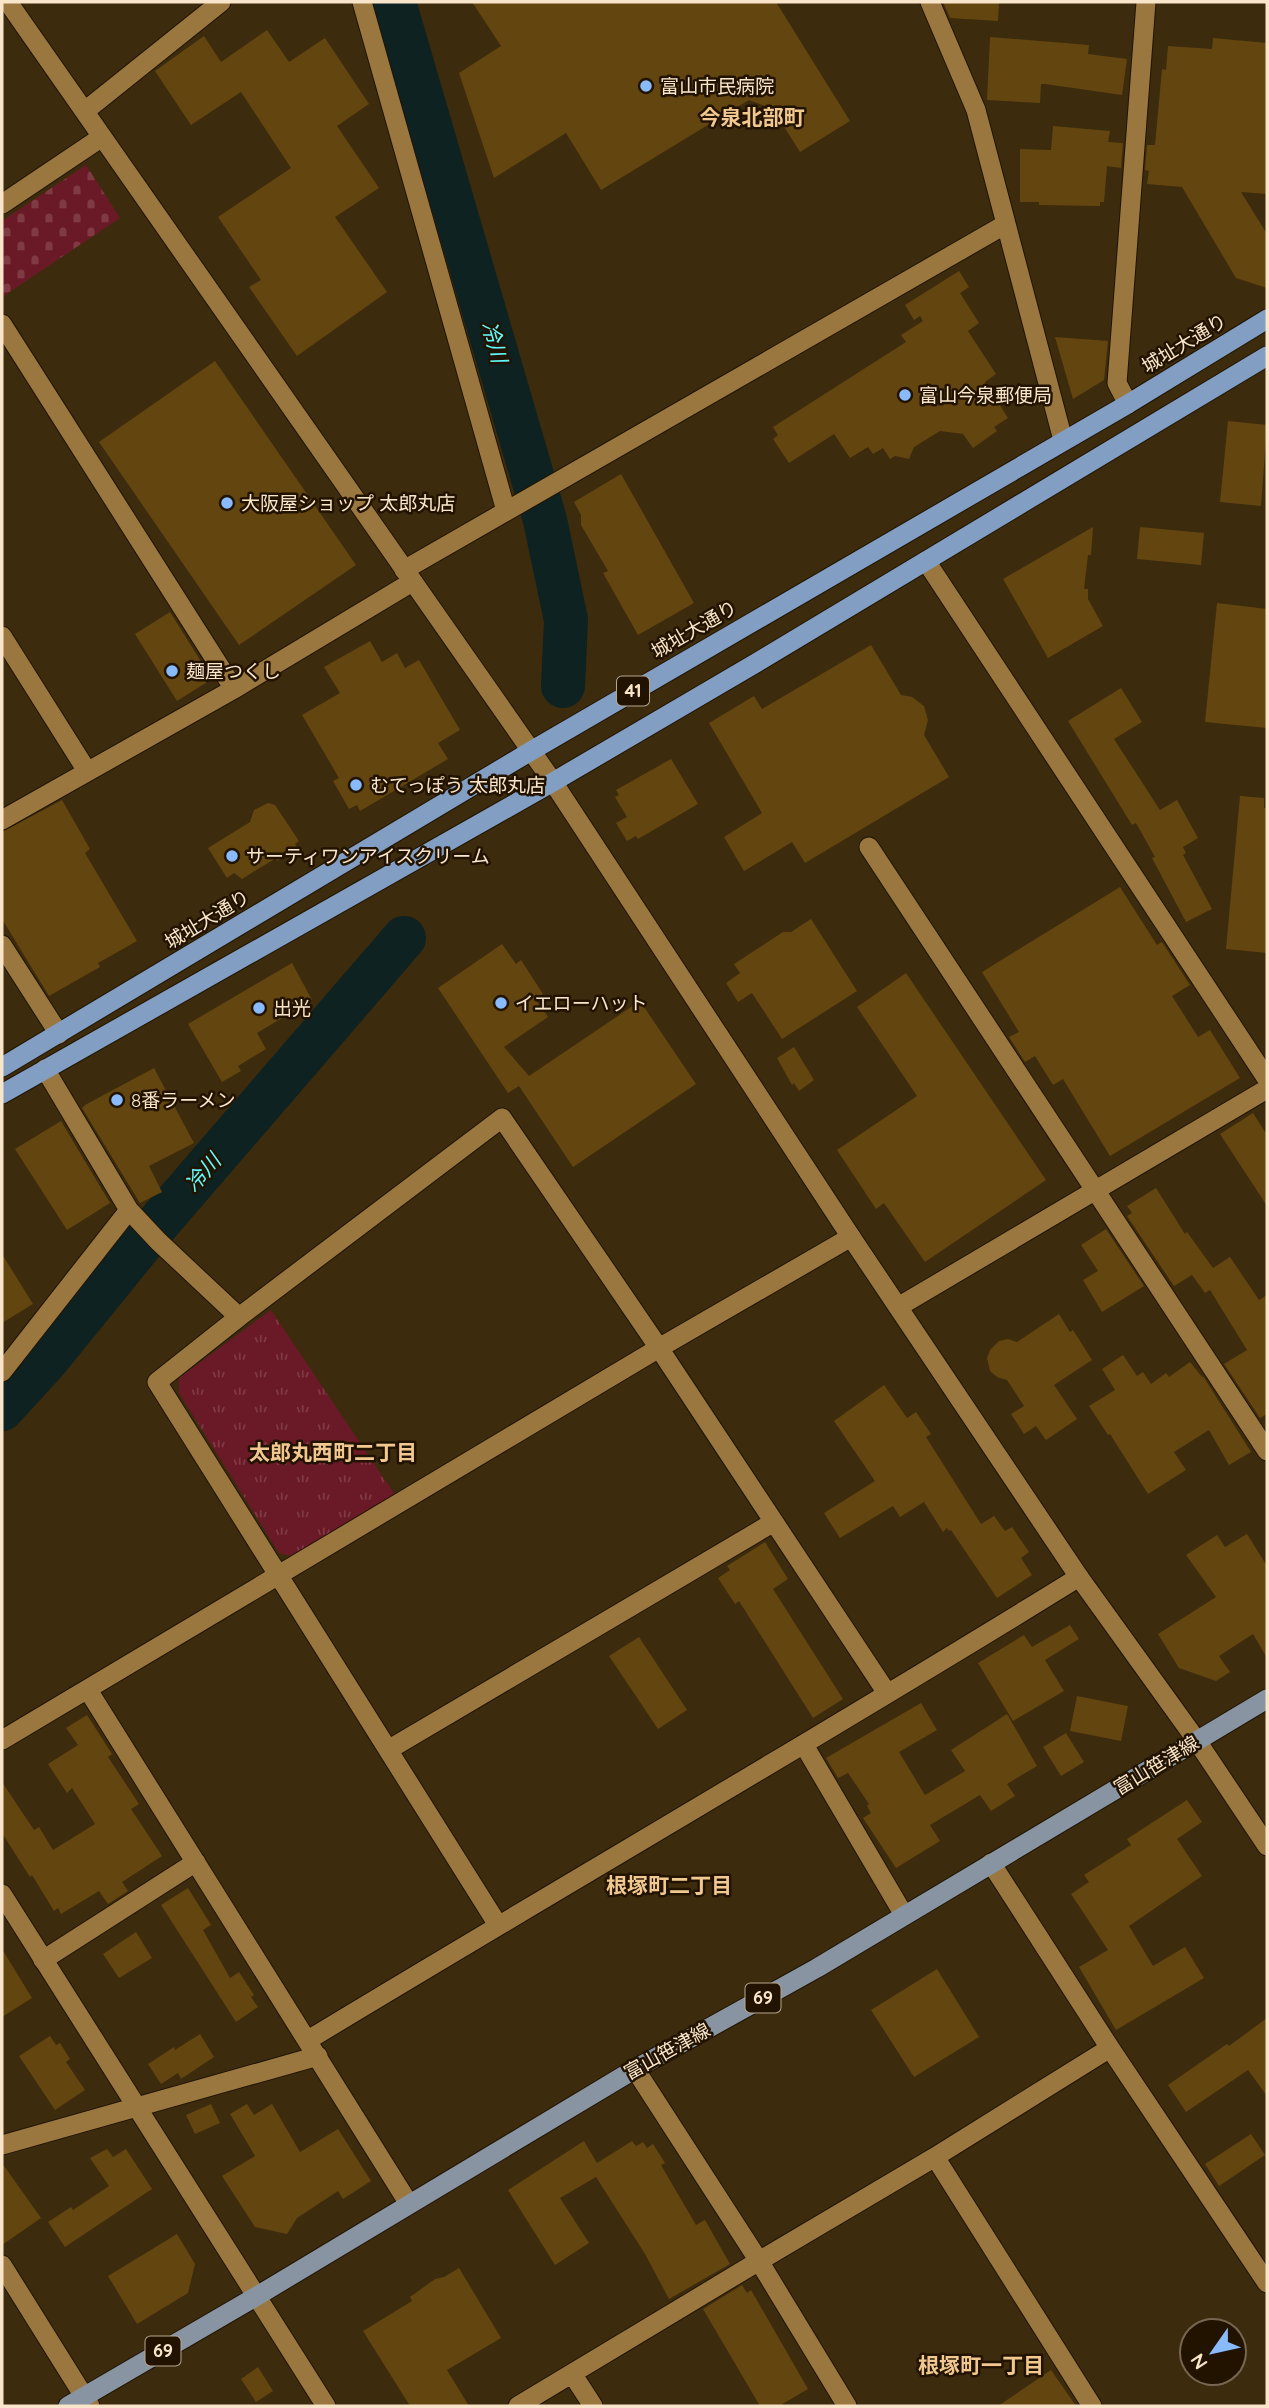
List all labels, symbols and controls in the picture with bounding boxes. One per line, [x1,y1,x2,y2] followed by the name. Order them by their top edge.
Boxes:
[660,74,774,98] place label: 富山市民病院
[638,78,654,94] marker: 富山市民病院
[700,104,805,130] district label: 今泉北部町
[1137,308,1231,378] street label: 城址大通り
[477,318,514,367] water label: 冷川
[919,383,1052,407] place label: 富山今泉郵便局
[897,387,913,403] marker: 富山今泉郵便局
[241,491,455,515] place label: 大阪屋ショップ 太郎丸店
[219,495,235,511] marker: 大阪屋ショップ 太郎丸店
[647,595,741,663] street label: 城址大通り
[186,659,281,683] place label: 麺屋つくし
[164,663,180,679] marker: 麺屋つくし
[617,676,649,706] road number: 41
[370,773,545,797] place label: むてっぽう 太郎丸店
[348,777,364,793] marker: むてっぽう 太郎丸店
[246,844,490,868] place label: サーティワンアイスクリーム
[224,848,240,864] marker: サーティワンアイスクリーム
[160,884,254,954] street label: 城址大通り
[515,991,647,1015] place label: イエローハット
[493,995,509,1011] marker: イエローハット
[273,996,311,1020] place label: 出光
[251,1000,267,1016] marker: 出光
[131,1088,236,1112] place label: 8番ラーメン
[109,1092,125,1108] marker: 8番ラーメン
[179,1146,227,1197] water label: 冷川
[249,1439,417,1465] district label: 太郎丸西町二丁目
[1109,1730,1203,1800] street label: 富山笹津線
[606,1872,732,1898] district label: 根塚町二丁目
[746,1984,780,2012] road number: 69
[620,2017,714,2085] street label: 富山笹津線
[1178,2317,1248,2387] north arrow
[146,2336,180,2365] road number: 69
[1185,2349,1213,2374] text: N
[918,2352,1044,2378] district label: 根塚町一丁目

